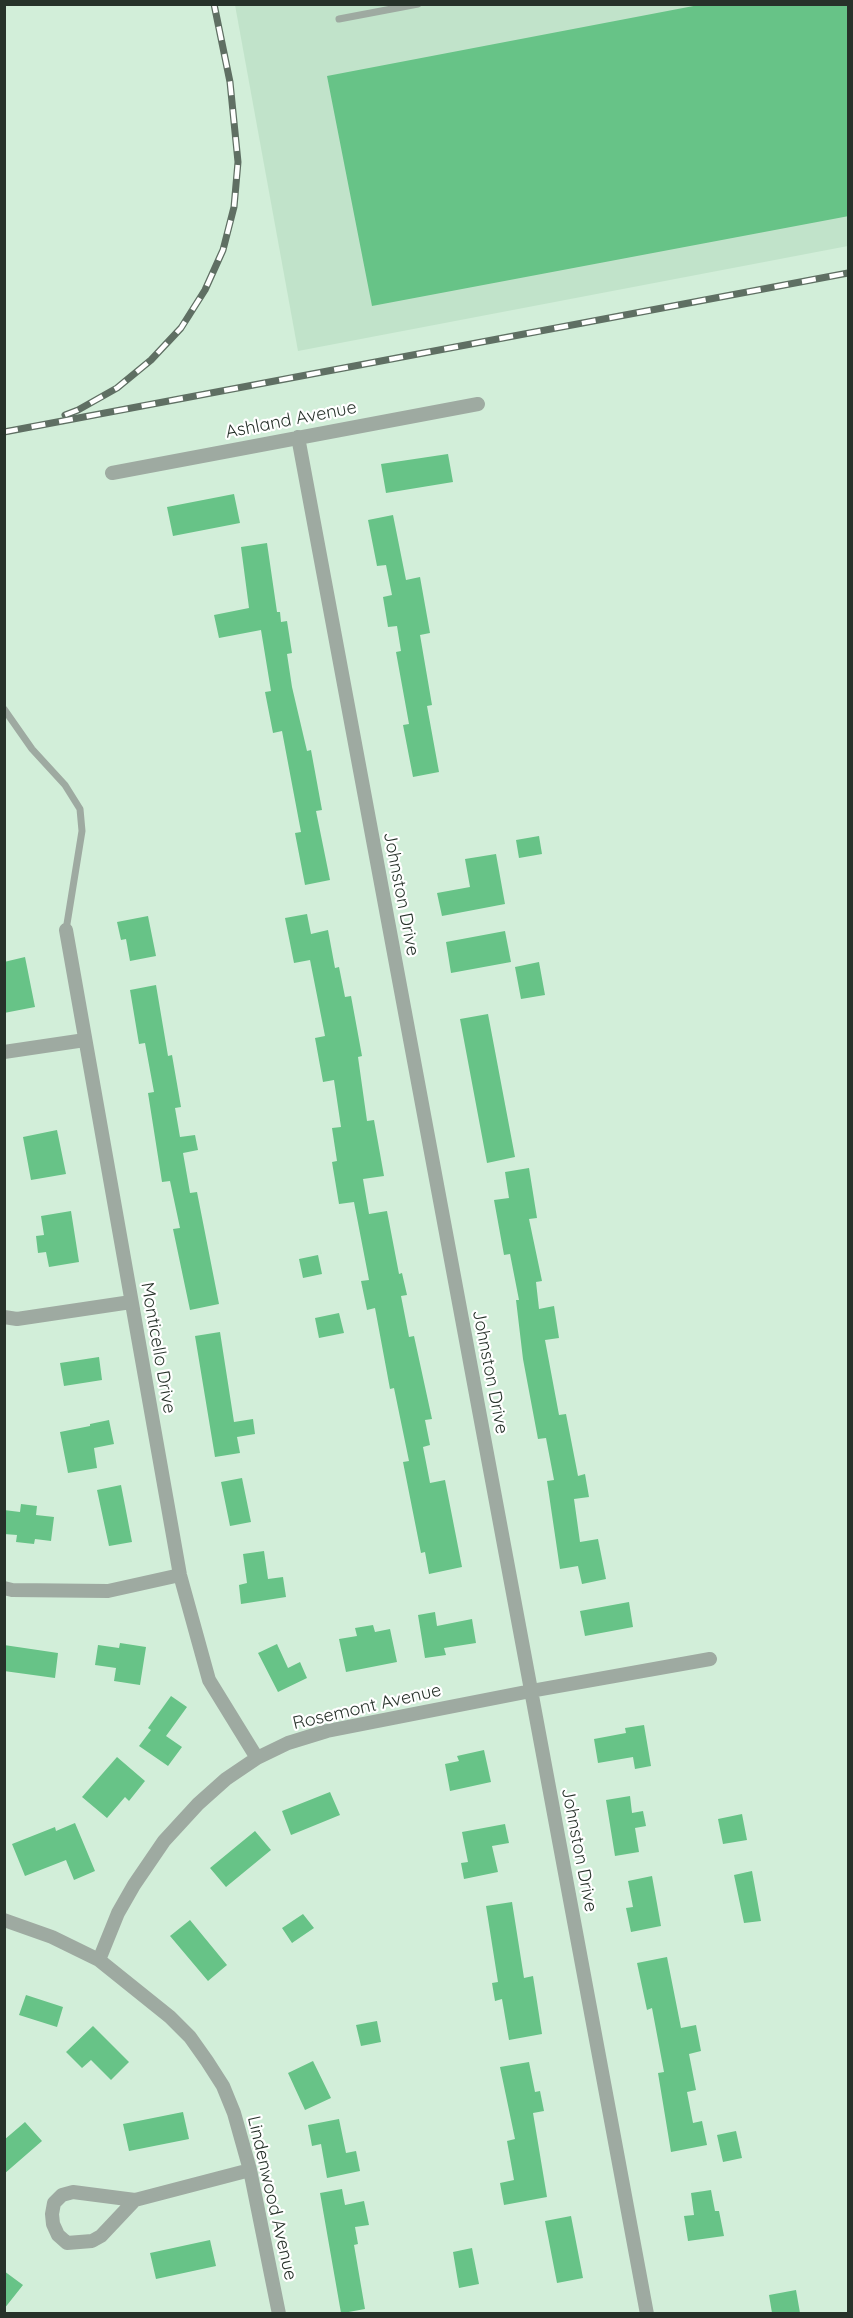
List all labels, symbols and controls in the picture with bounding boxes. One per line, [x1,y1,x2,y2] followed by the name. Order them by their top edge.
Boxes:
[224,397,358,443] street label: Ashland Avenue
[378,830,424,958] street label: Johnston Drive
[136,1281,180,1415] street label: Monticello Drive
[467,1308,513,1436] street label: Johnston Drive
[291,1679,443,1735] street label: Rosemont Avenue
[556,1786,602,1914] street label: Johnston Drive
[243,2114,301,2282] street label: Lindenwood Avenue

